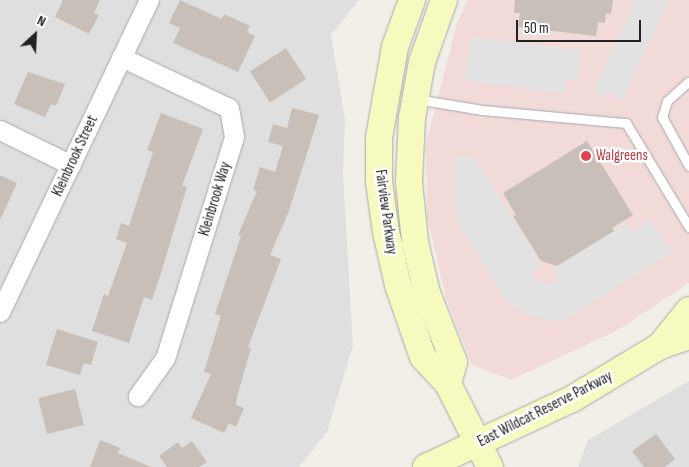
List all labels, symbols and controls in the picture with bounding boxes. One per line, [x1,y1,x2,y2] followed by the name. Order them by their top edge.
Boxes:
[10,10,60,60] north arrow
[519,10,644,42] scale bar
[35,12,49,30] text: N
[524,19,549,38] text: 50 m
[48,113,102,199] street label: Kleinbrook Street
[596,147,648,165] place label: Walgreens
[580,150,592,162] marker: Walgreens
[195,160,235,238] street label: Kleinbrook Way
[371,168,401,256] street label: Fairview Parkway
[475,367,615,451] street label: East Wildcat Reserve Parkway

